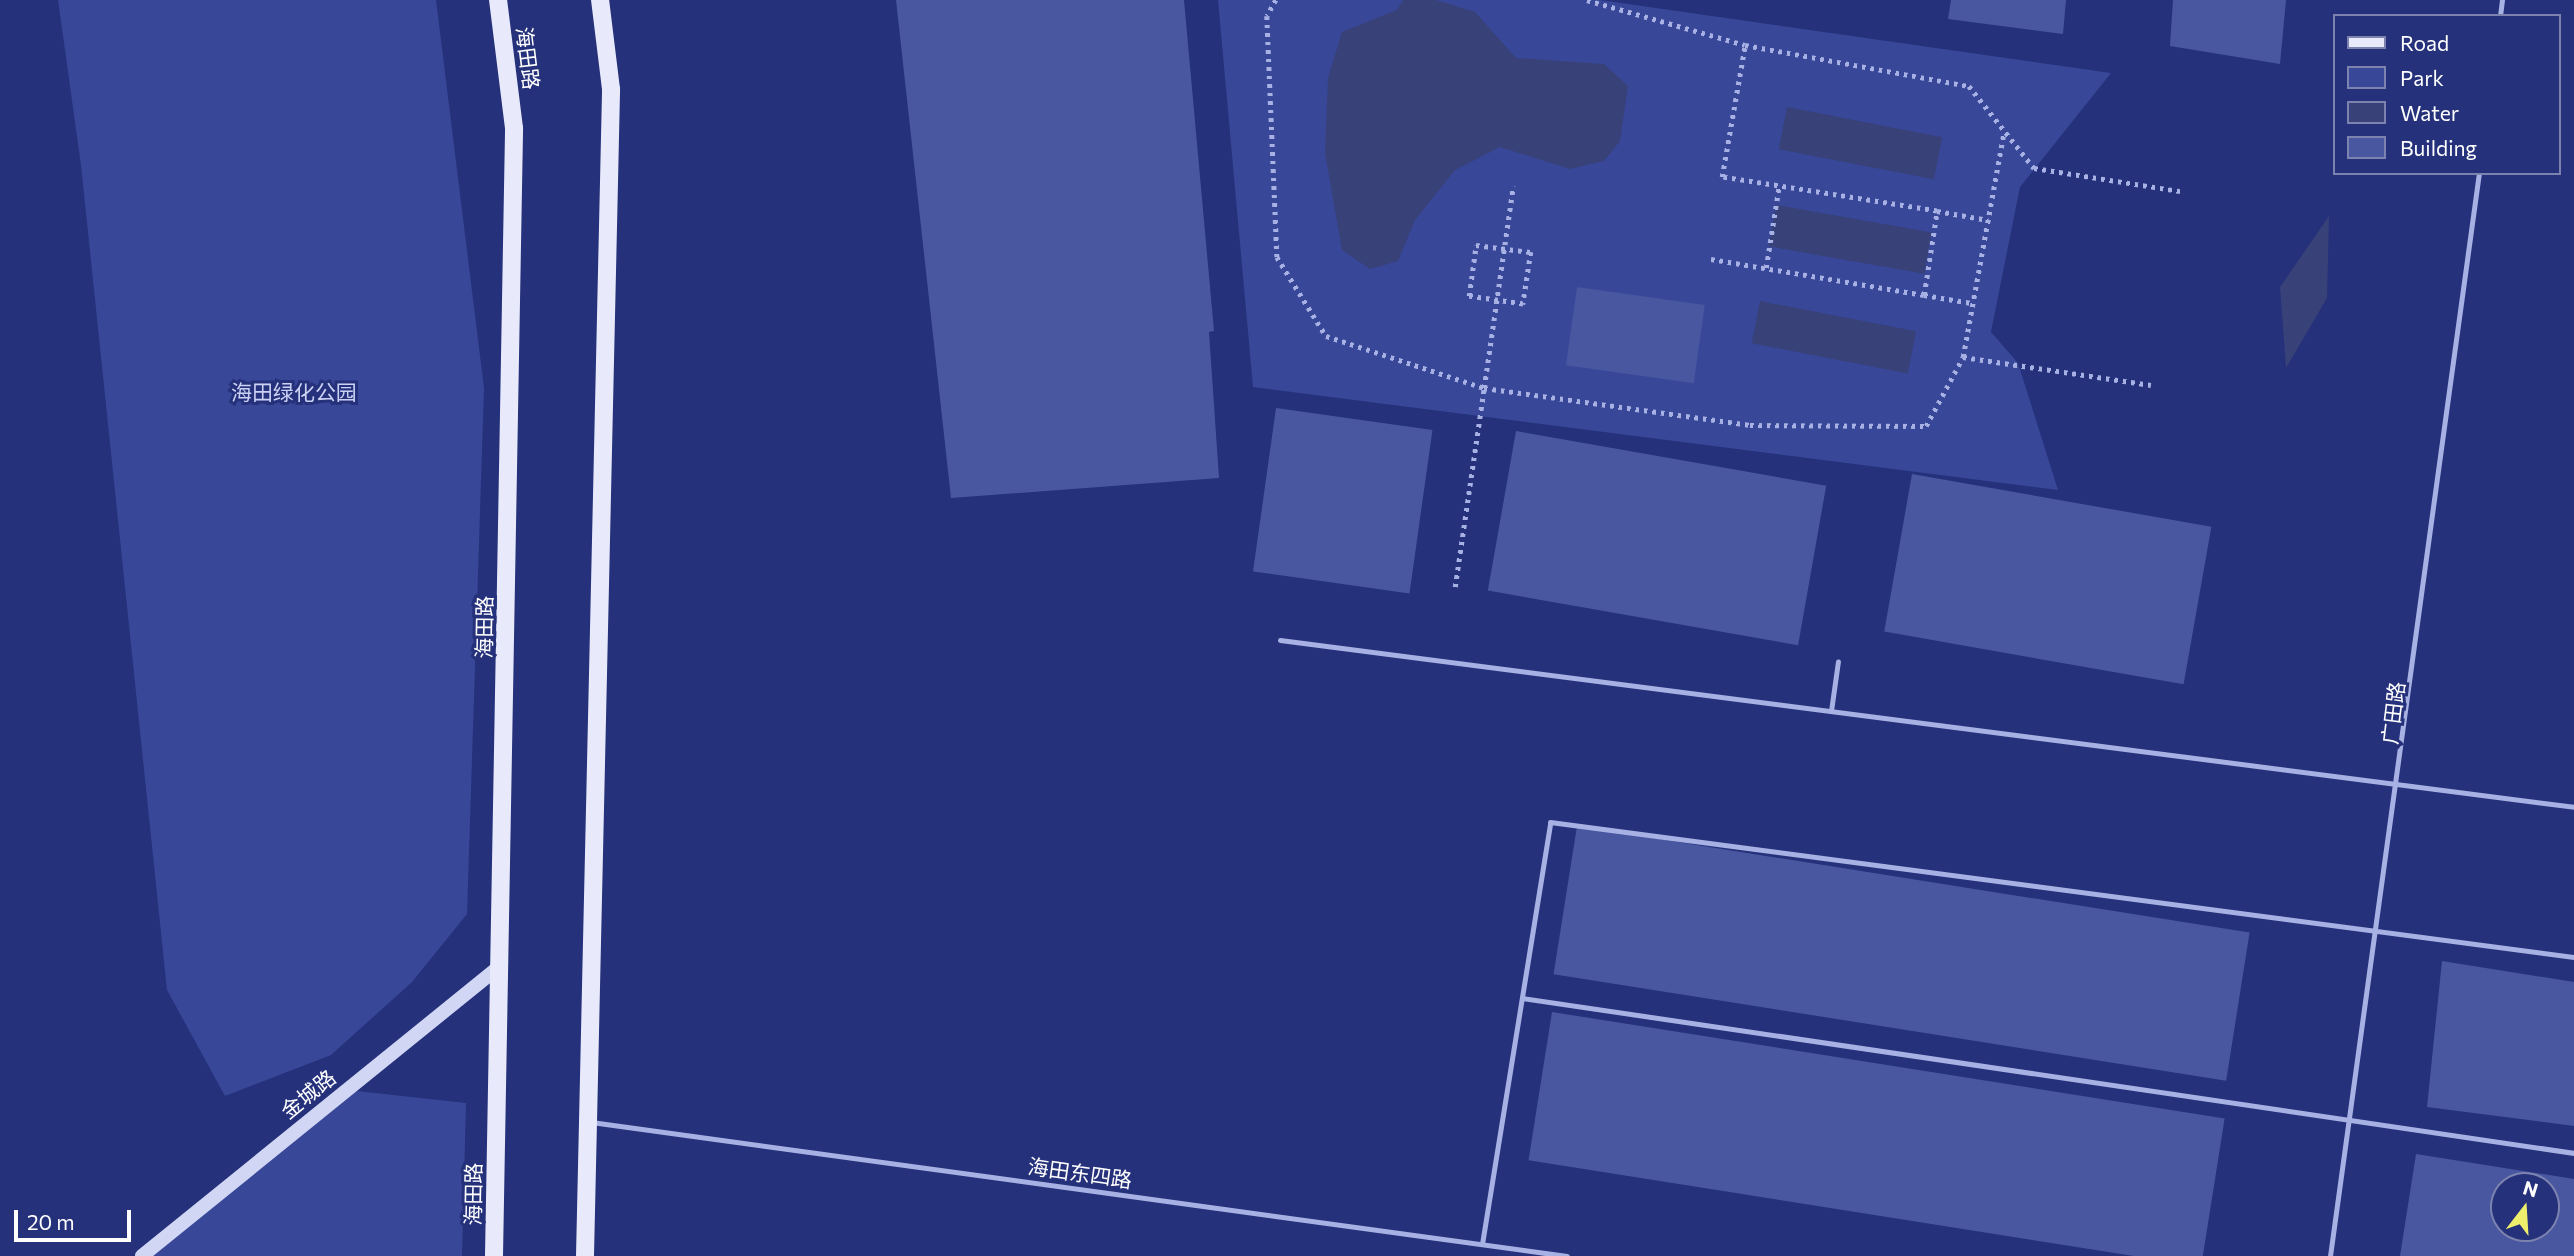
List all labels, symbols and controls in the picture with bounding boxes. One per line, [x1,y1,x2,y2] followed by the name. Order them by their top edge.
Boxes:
[2332,14,2560,175] legend
[512,25,544,91] street label: 海田路
[2400,30,2449,55] text: Road
[2400,65,2444,90] text: Park
[2400,100,2459,125] text: Water
[2400,135,2477,160] text: Building
[231,379,357,405] park label: 海田绿化公园
[471,595,497,659] street label: 海田路
[2377,680,2409,746] street label: 广田路
[276,1064,340,1124] street label: 金城路
[1026,1153,1134,1193] street label: 海田东四路
[460,1162,486,1226] street label: 海田路
[2490,1172,2560,1242] north arrow
[2521,1175,2541,1201] text: N
[18,1196,135,1240] scale bar
[27,1209,75,1234] text: 20 m

